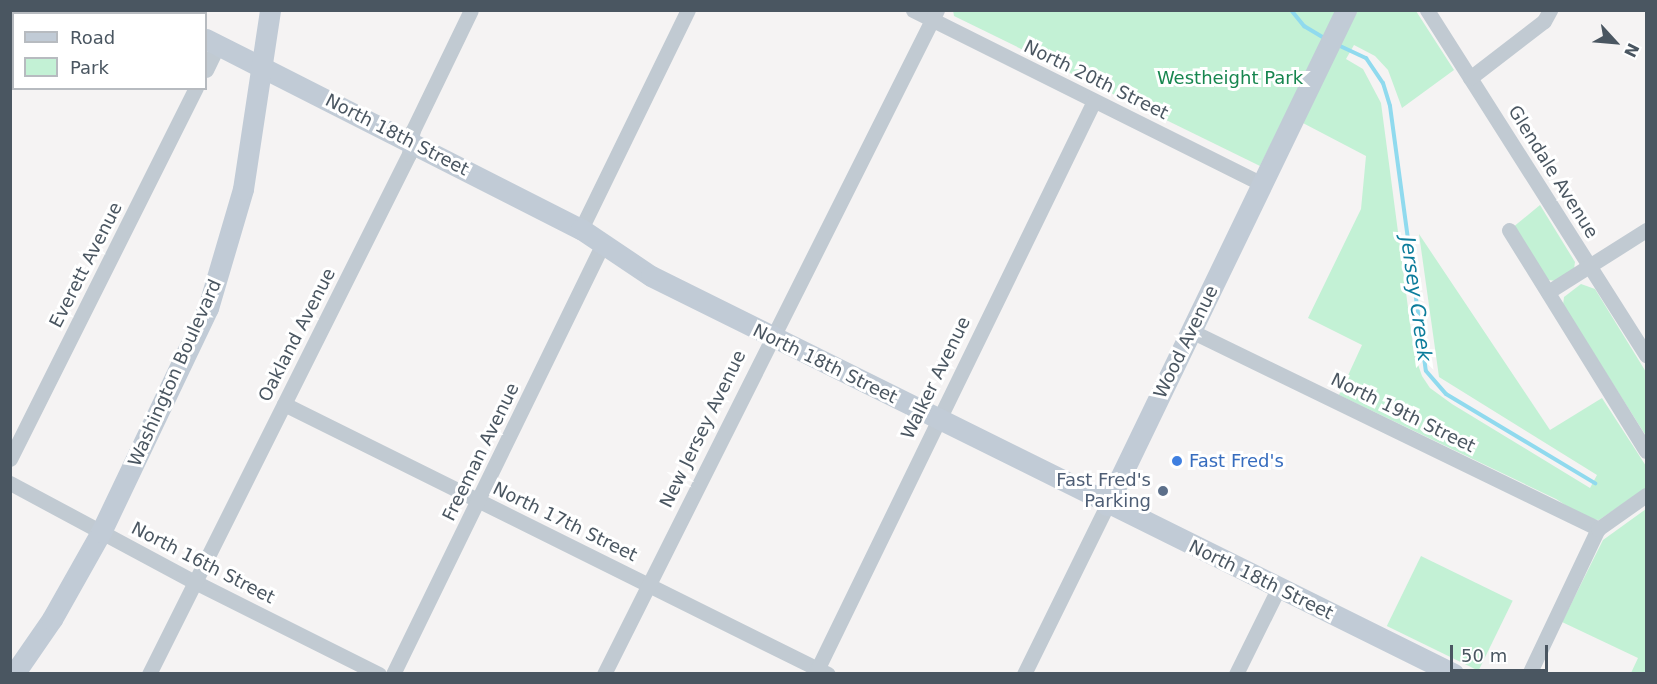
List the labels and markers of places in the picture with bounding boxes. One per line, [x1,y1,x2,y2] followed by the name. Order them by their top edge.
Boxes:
[1189,450,1284,472] place label: Fast Fred's
[1170,454,1184,468] marker: Fast Fred's
[1056,470,1151,512] place label: Fast Fred's Parking
[1156,484,1170,498] marker: Fast Fred's Parking

